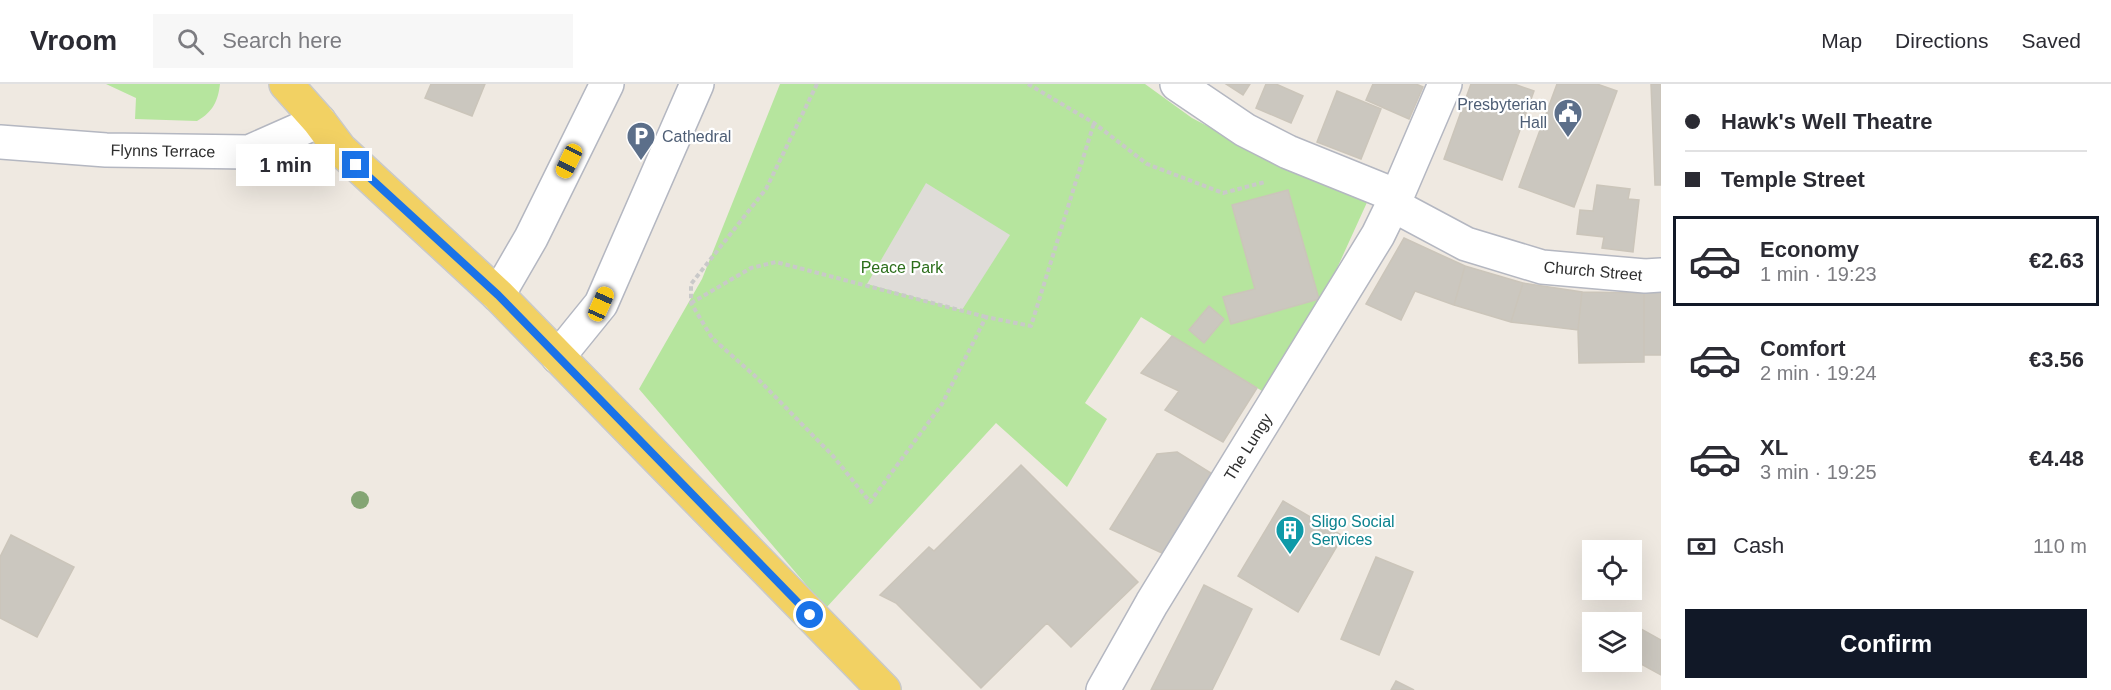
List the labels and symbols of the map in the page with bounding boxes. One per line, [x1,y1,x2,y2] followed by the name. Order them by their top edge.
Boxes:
[1457,96,1547,131] place label: Presbyterian Hall
[1552,97,1584,139] public building icon: Presbyterian Hall
[625,120,657,162] parking icon: Cathedral
[662,128,731,145] place label: Cathedral
[553,141,585,181] car
[111,142,216,160] street label: Flynns Terrace
[236,144,335,186] callout: 1 min
[342,151,369,178] route end
[1543,258,1643,284] street label: Church Street
[861,259,944,276] park label: Peace Park
[585,284,617,324] car
[1221,410,1275,484] street label: The Lungy
[1311,513,1395,548] place label: Sligo Social Services
[1274,514,1306,556] building icon: Sligo Social Services
[796,601,823,628] route start

